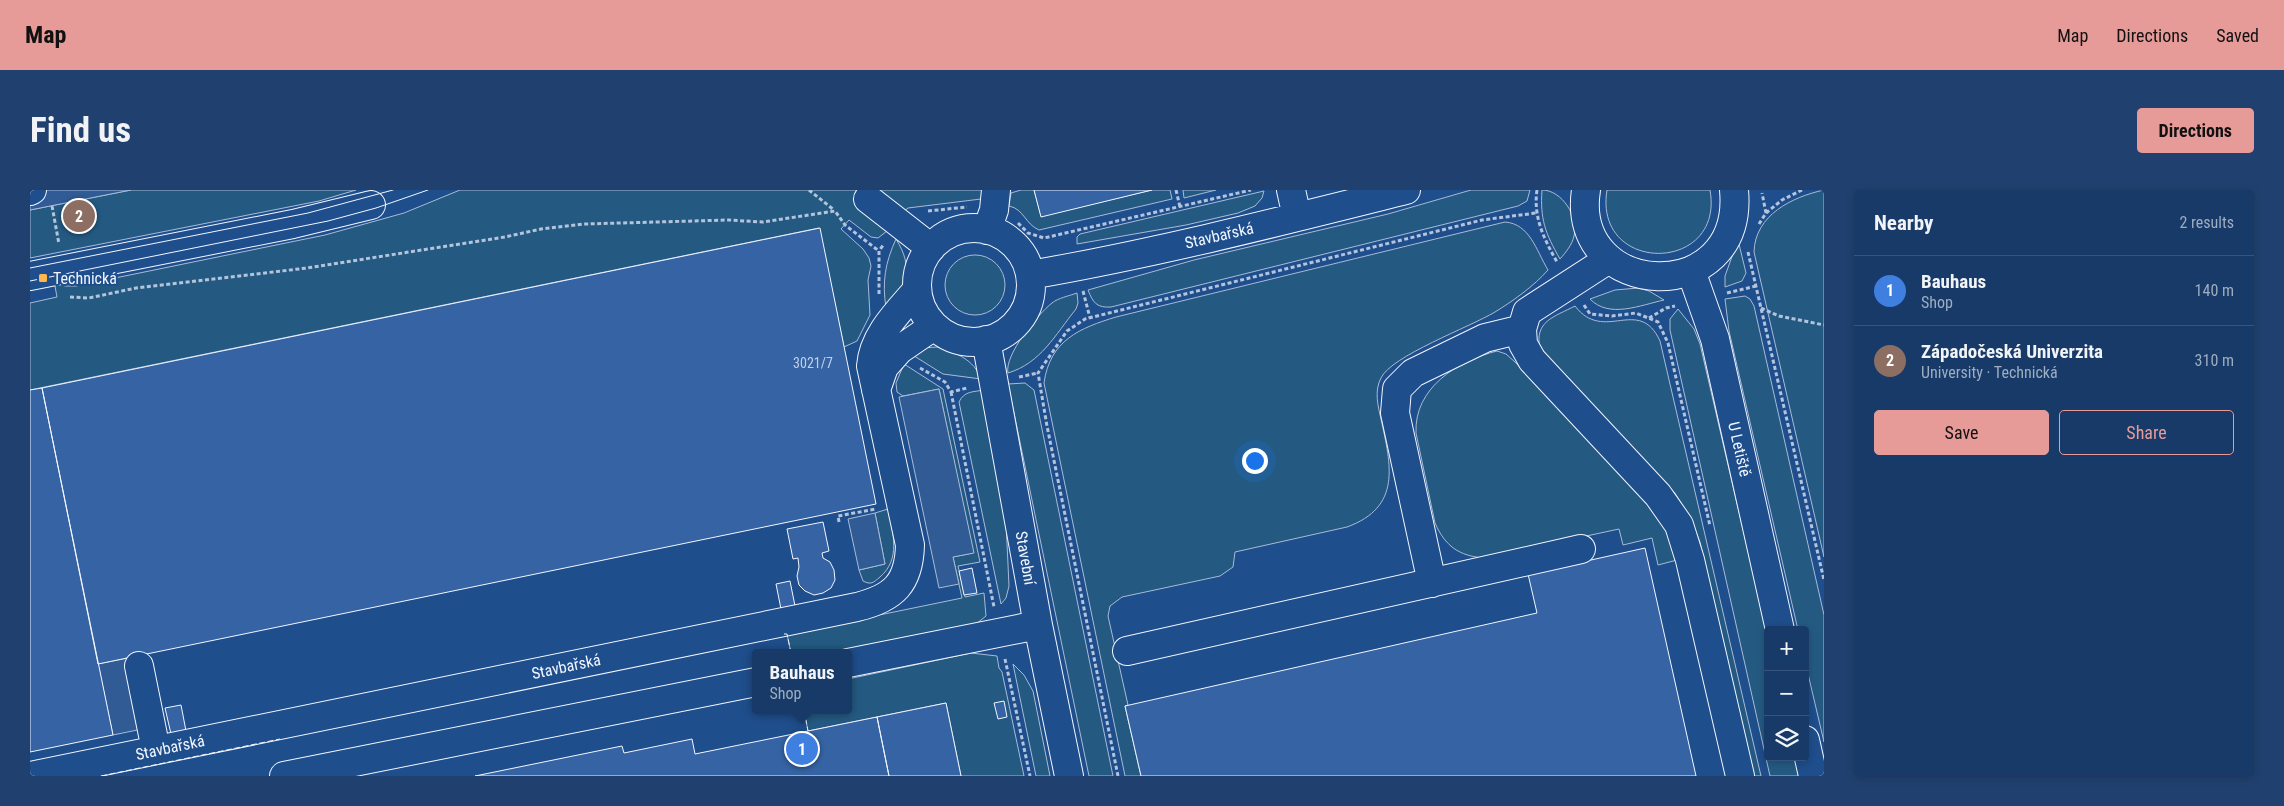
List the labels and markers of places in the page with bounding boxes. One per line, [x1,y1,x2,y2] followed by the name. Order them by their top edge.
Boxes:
[63,197,95,235] pin: 2
[53,269,117,288] place label: Technická
[37,272,49,284] marker: Technická
[786,730,818,768] pin: 1

